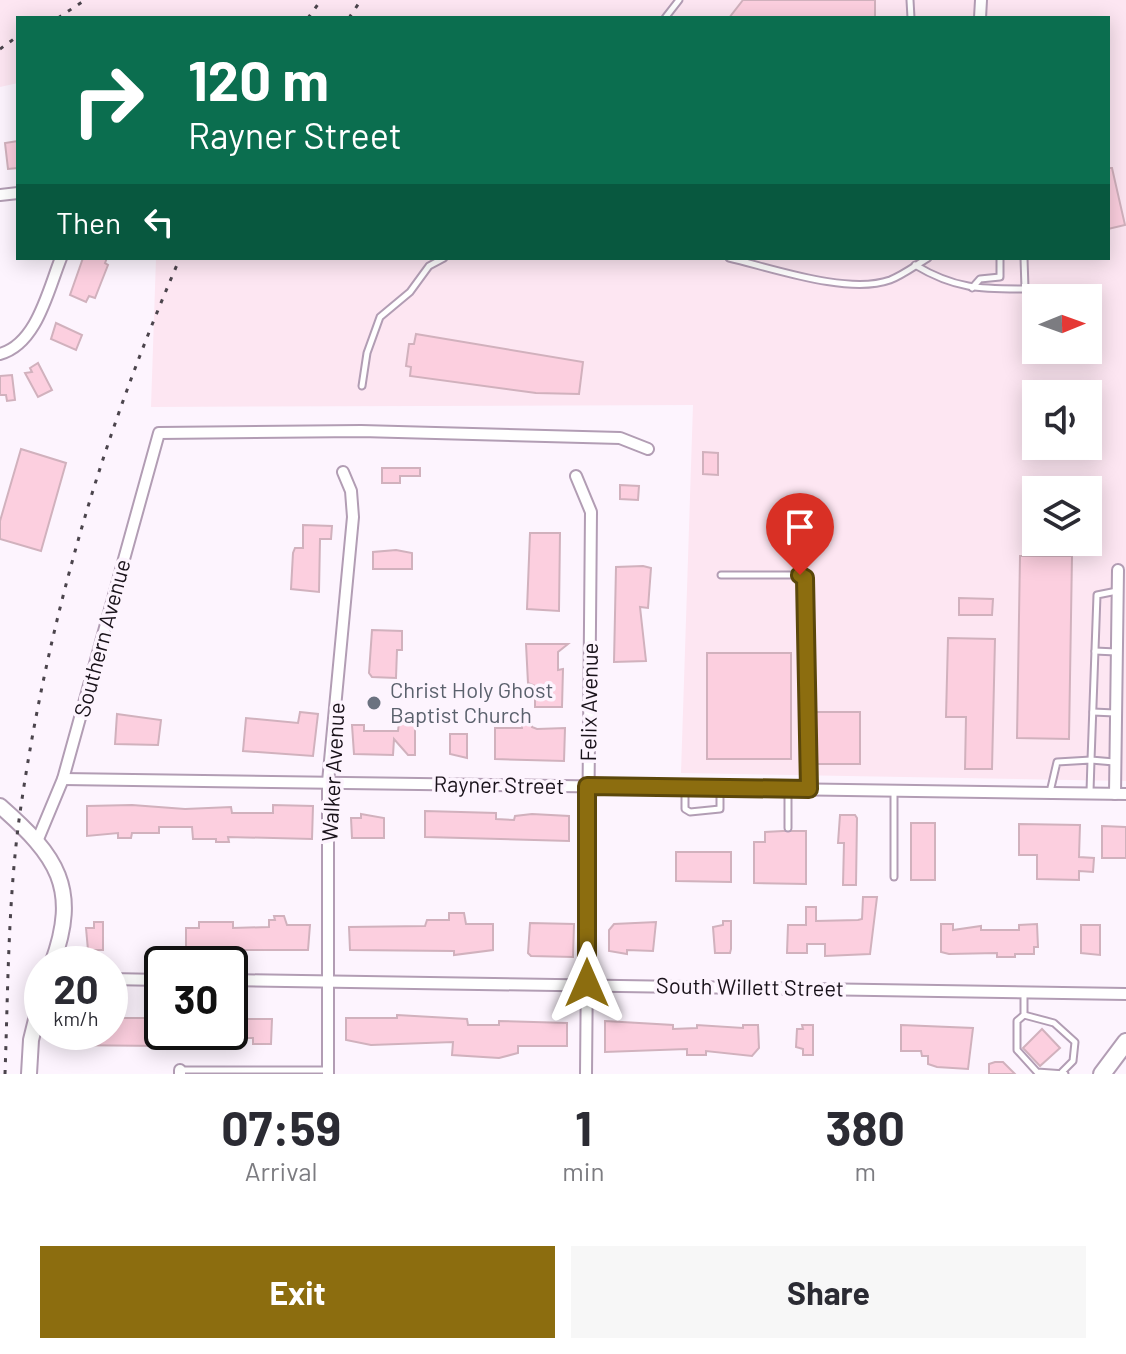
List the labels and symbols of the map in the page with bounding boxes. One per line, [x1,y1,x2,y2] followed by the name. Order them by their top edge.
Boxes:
[1022,284,1102,364] north arrow
[766,493,834,575] pin
[67,556,135,719] street label: Southern Avenue
[574,642,602,762] street label: Felix Avenue
[390,676,554,727] place label: Christ Holy Ghost Baptist Church
[365,694,383,712] marker: Christ Holy Ghost Baptist Church
[315,702,349,842] street label: Walker Avenue
[433,770,565,798] street label: Rayner Street
[545,941,629,1025] position arrow
[144,946,248,1050] speed limit sign: 30
[656,971,844,1001] street label: South Willett Street

